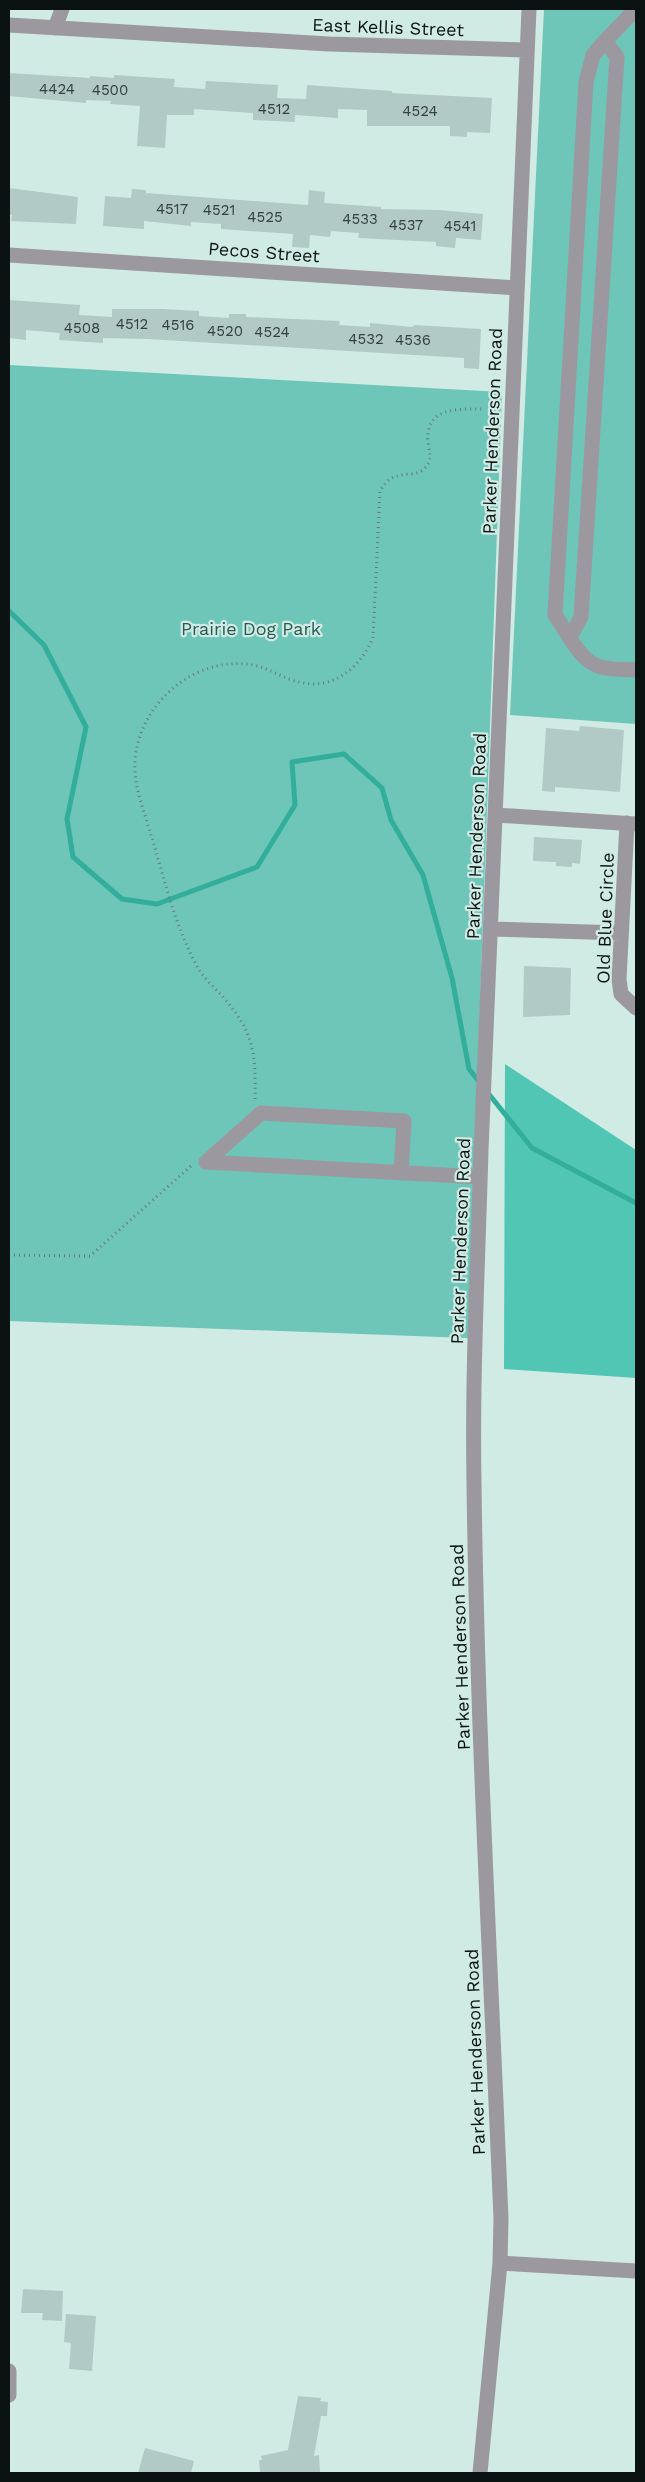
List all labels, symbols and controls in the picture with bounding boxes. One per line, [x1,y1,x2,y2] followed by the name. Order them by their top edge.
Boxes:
[312,14,465,40] street label: East Kellis Street
[39,80,75,98] house number: 4424
[92,81,128,99] house number: 4500
[258,100,290,118] house number: 4512
[402,102,438,120] house number: 4524
[156,200,188,218] house number: 4517
[203,201,235,219] house number: 4521
[247,208,283,226] house number: 4525
[342,210,378,228] house number: 4533
[389,216,423,234] house number: 4537
[444,217,476,235] house number: 4541
[207,238,321,266] street label: Pecos Street
[116,315,148,333] house number: 4512
[162,316,194,334] house number: 4516
[64,319,100,337] house number: 4508
[207,322,243,340] house number: 4520
[254,323,290,341] house number: 4524
[478,327,506,535] street label: Parker Henderson Road
[348,330,384,348] house number: 4532
[395,331,431,349] house number: 4536
[181,618,321,639] park label: Prairie Dog Park
[462,732,490,940] street label: Parker Henderson Road
[592,852,618,984] street label: Old Blue Circle
[446,1137,474,1345] street label: Parker Henderson Road
[446,1543,474,1751] street label: Parker Henderson Road
[461,1948,489,2156] street label: Parker Henderson Road

